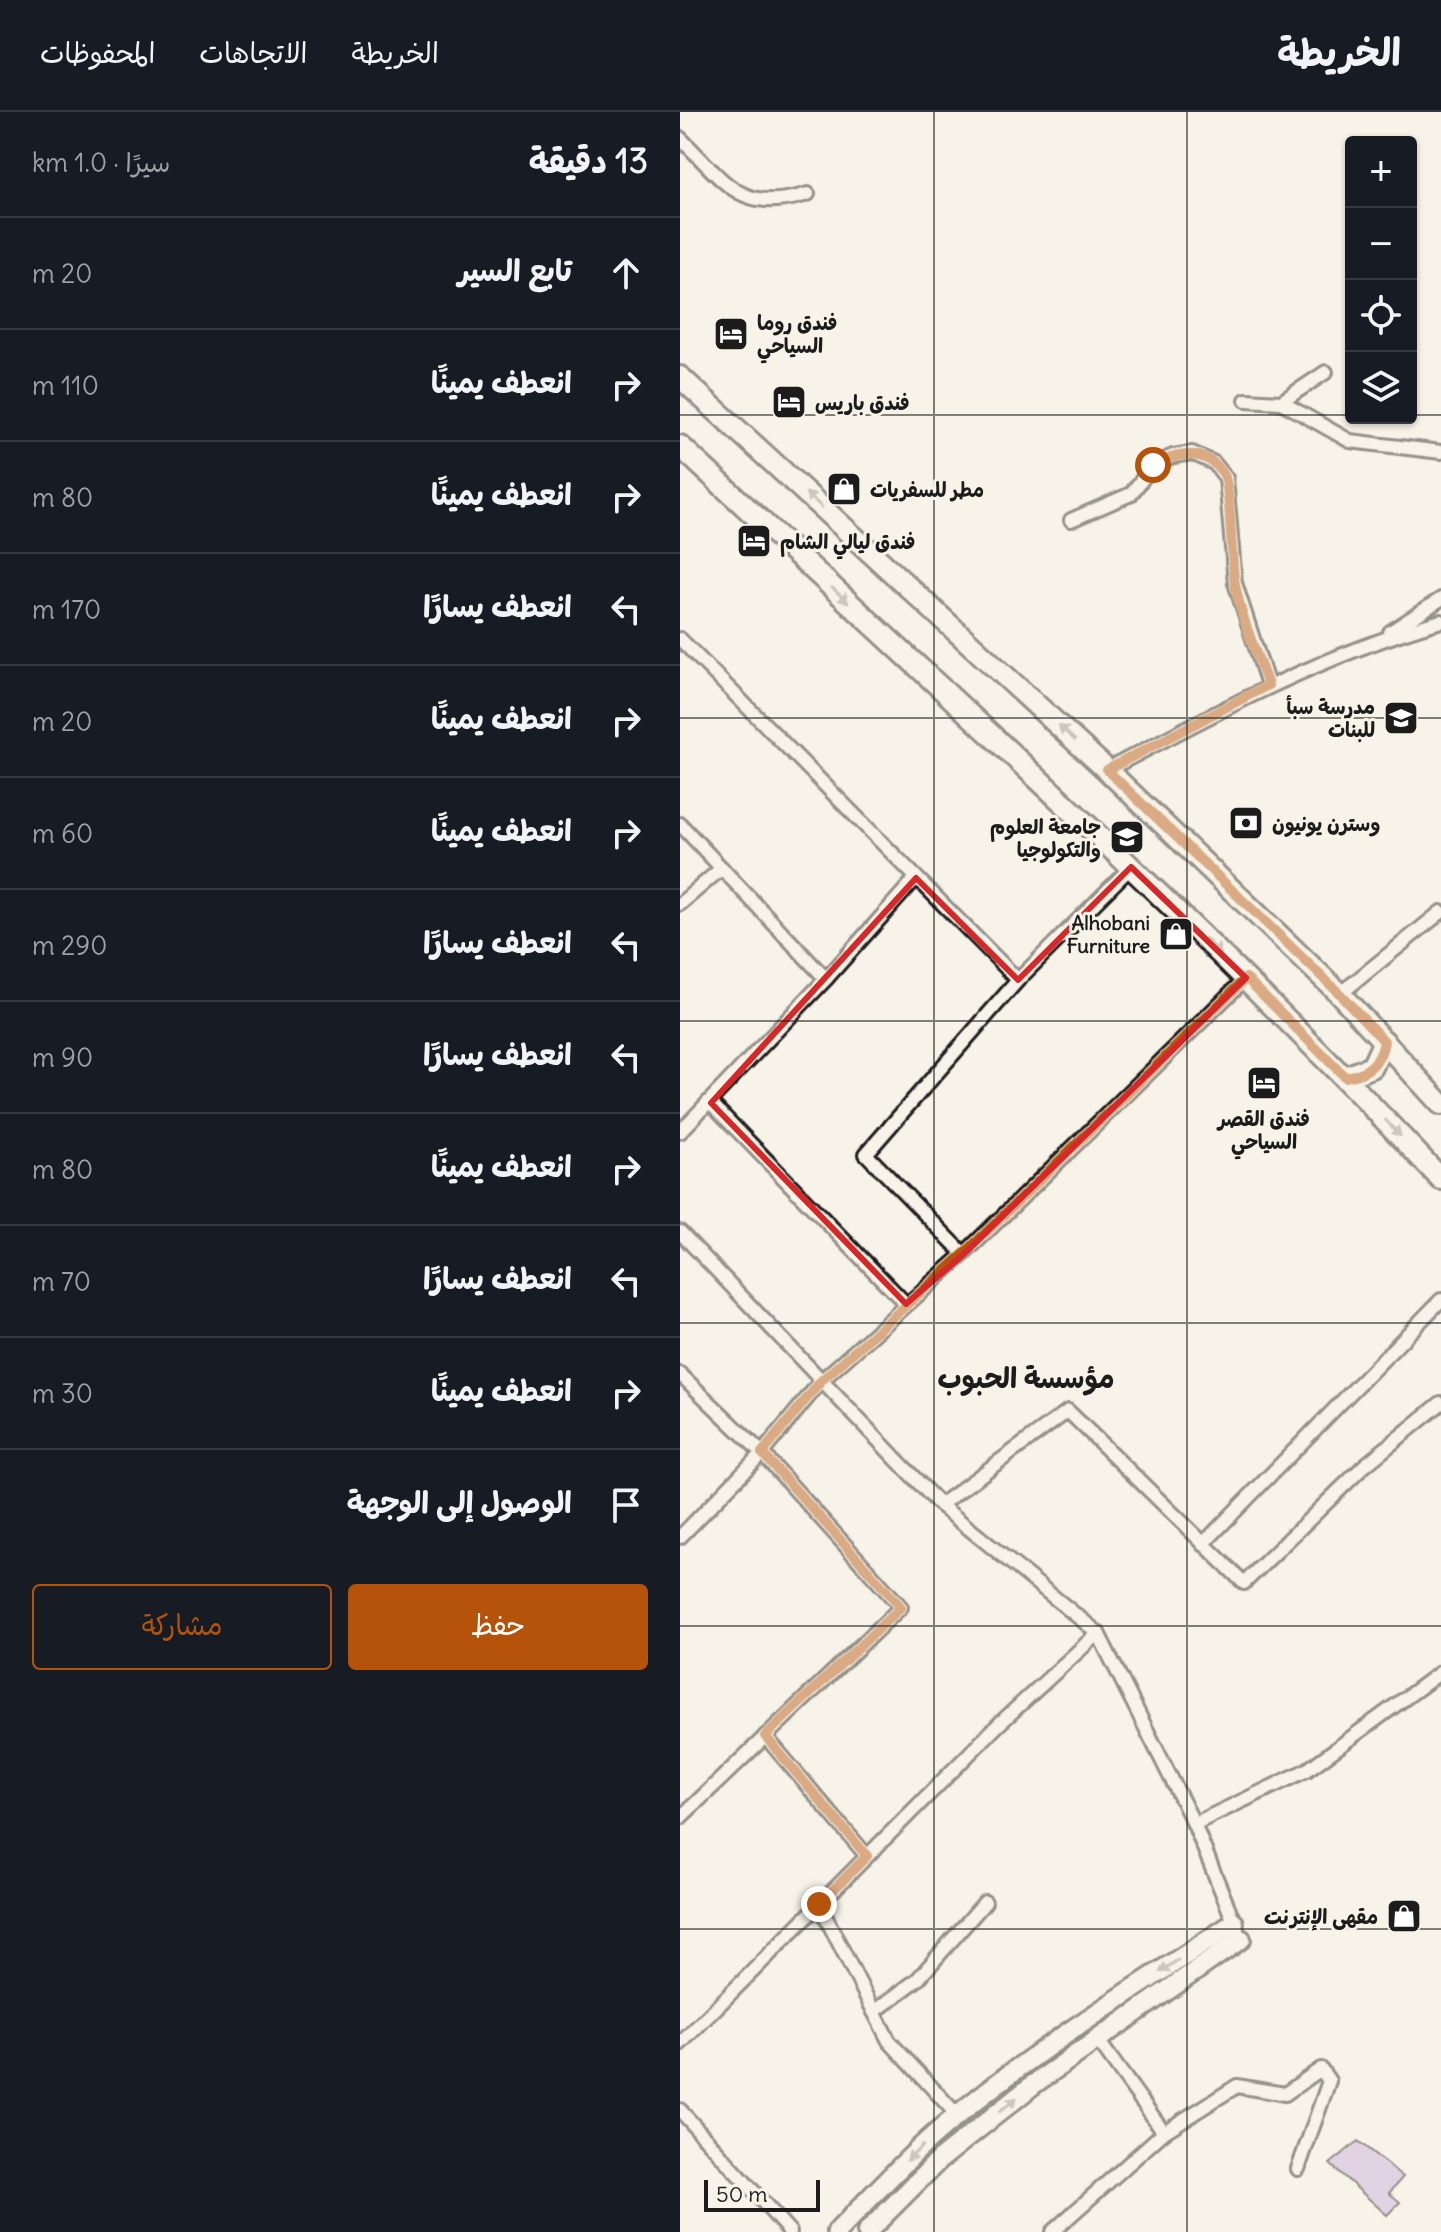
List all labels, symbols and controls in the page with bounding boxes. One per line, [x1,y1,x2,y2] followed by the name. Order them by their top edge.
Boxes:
[1277,29,1401,76] text: الخريطة
[40,35,155,71] text: المحفوظات
[199,35,307,71] text: الاتجاهات
[351,35,439,71] text: الخريطة
[1345,136,1417,424] map controls
[1345,136,1417,208] button: +
[529,139,648,182] text: 13 دقيقة
[32,146,170,179] text: سيرًا · 1.0 km
[1345,208,1417,280] button: −
[458,251,572,289] text: تابع السير
[604,251,648,295] icon: ahead
[32,257,92,290] text: 20 m
[1345,280,1417,352] button: locate
[757,310,837,364] place label: فندق روما السياحي
[712,315,750,353] hotel icon: فندق روما السياحي
[1345,352,1417,424] button: layers
[431,363,572,401] text: انعطف يمينًا
[604,363,648,407] icon: right
[32,369,99,402] text: 110 m
[770,383,808,421] hotel icon: فندق باريس
[815,390,910,416] place label: فندق باريس
[1135,447,1171,483] route start
[825,470,863,508] shop icon: مطر للسفريات
[431,475,572,513] text: انعطف يمينًا
[604,475,648,519] icon: right
[870,477,984,502] place label: مطر للسفريات
[32,481,93,514] text: 80 m
[804,492,824,509] one-way arrow
[735,522,773,560] hotel icon: فندق ليالي الشام
[780,529,916,560] place label: فندق ليالي الشام
[830,586,849,604] one-way arrow
[423,587,572,625] text: انعطف يسارًا
[604,587,648,631] icon: left
[32,593,101,626] text: 170 m
[1285,694,1375,743] place label: مدرسة سبأ للبنات
[431,699,572,737] text: انعطف يمينًا
[604,699,648,743] icon: right
[1382,699,1420,737] school or university icon: مدرسة سبأ للبنات
[32,705,92,738] text: 20 m
[1057,724,1076,742] one-way arrow
[1227,804,1265,842] bank icon: وسترن يونيون
[431,811,572,849] text: انعطف يمينًا
[604,811,648,855] icon: right
[1272,811,1381,837] place label: وسترن يونيون
[990,814,1101,863] place label: جامعة العلوم والتكولوجيا
[32,817,93,850] text: 60 m
[1108,818,1146,856] school or university icon: جامعة العلوم والتكولوجيا
[1067,910,1150,958] place label: Alhobani Furniture
[1157,915,1195,953] shop icon: Alhobani Furniture
[423,923,572,961] text: انعطف يسارًا
[604,923,648,967] icon: left
[32,929,107,962] text: 290 m
[1203,936,1222,955] one-way arrow
[423,1035,572,1073] text: انعطف يسارًا
[604,1035,648,1079] icon: left
[32,1041,93,1074] text: 90 m
[1245,1064,1283,1102] hotel icon: فندق القصر السياحي
[1216,1106,1310,1160] place label: فندق القصر السياحي
[1384,1118,1402,1137] one-way arrow
[431,1147,572,1185] text: انعطف يمينًا
[604,1147,648,1191] icon: right
[32,1153,93,1186] text: 80 m
[423,1259,572,1297] text: انعطف يسارًا
[604,1259,648,1303] icon: left
[32,1265,91,1298] text: 70 m
[937,1360,1115,1397] district label: مؤسسة الحبوب
[431,1371,572,1409] text: انعطف يمينًا
[604,1371,648,1415] icon: right
[32,1377,93,1410] text: 30 m
[347,1483,572,1521] text: الوصول إلى الوجهة
[604,1483,648,1527] icon: arrive
[32,1584,332,1670] button: مشاركة
[348,1584,648,1670] button: حفظ
[801,1886,837,1922] route end
[1385,1897,1423,1935] shop icon: مقهى الإنترنت
[1264,1904,1378,1931] place label: مقهى الإنترنت
[1159,1958,1180,1973] one-way arrow
[998,2097,1018,2114] one-way arrow
[906,2144,925,2162] one-way arrow
[704,2176,820,2212] scale bar
[716,2180,768,2208] text: 50 m

